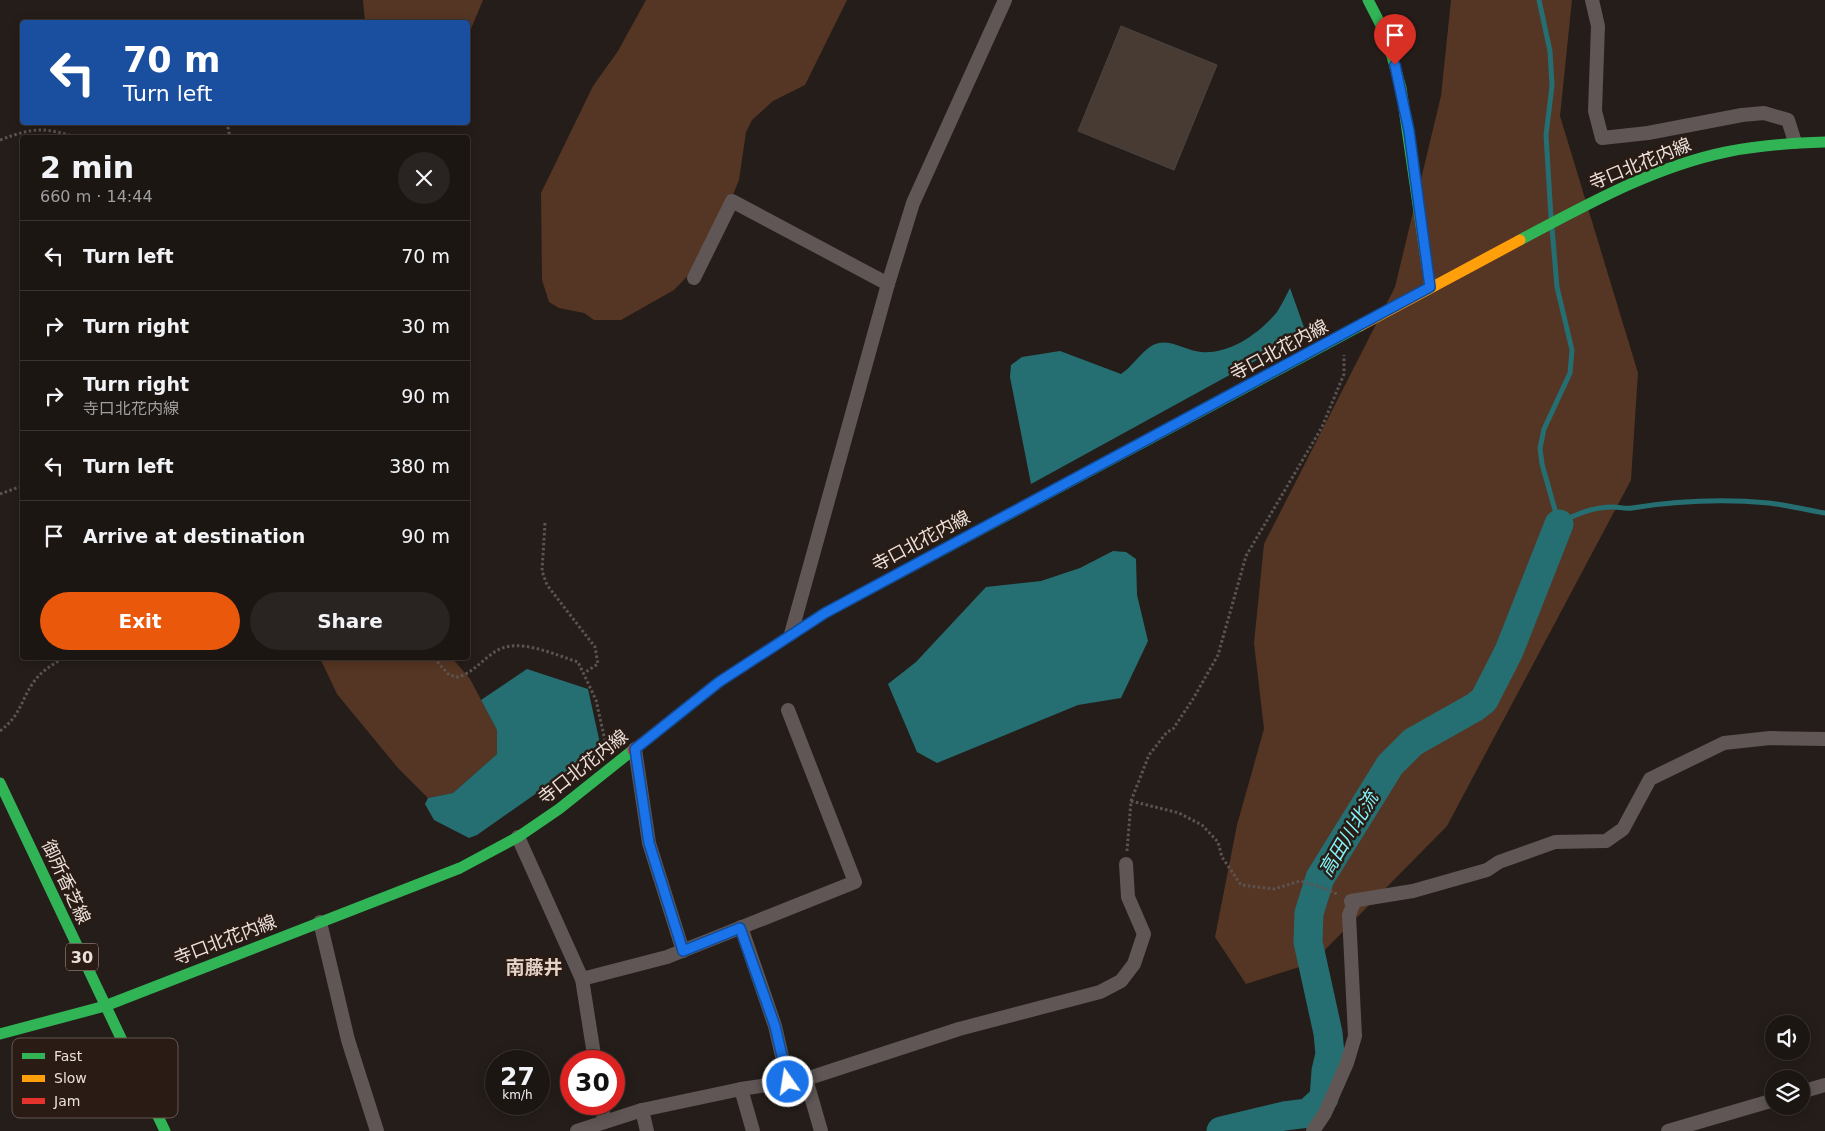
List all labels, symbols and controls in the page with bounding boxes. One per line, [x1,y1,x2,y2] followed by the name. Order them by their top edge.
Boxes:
[1374,14,1416,65] pin
[1381,21,1409,49] icon: arrive
[40,40,105,105] icon: left
[123,40,220,80] text: 70 m
[123,81,212,106] text: Turn left
[1586,134,1694,194] street label: 寺口北花内線
[40,150,134,185] text: 2 min
[398,152,450,204] button: close
[40,187,153,206] text: 660 m · 14:44
[40,242,68,270] icon: left
[83,245,174,267] text: Turn left
[401,245,450,267] text: 70 m
[40,312,68,340] icon: right
[83,315,189,337] text: Turn right
[401,315,450,337] text: 30 m
[1226,315,1331,384] street label: 寺口北花内線
[83,373,189,395] text: Turn right
[40,382,68,410] icon: right
[401,385,450,407] text: 90 m
[83,399,179,418] text: 寺口北花内線
[40,452,68,480] icon: left
[83,455,174,477] text: Turn left
[389,455,450,477] text: 380 m
[868,506,973,575] street label: 寺口北花内線
[40,522,68,550] icon: arrive
[83,525,305,547] text: Arrive at destination
[401,525,450,547] text: 90 m
[40,592,240,650] button: Exit
[250,592,450,650] button: Share
[534,725,632,808] street label: 寺口北花内線
[1314,785,1383,880] water label: 高田川北流
[38,837,95,927] street label: 御所香芝線
[171,910,279,969] street label: 寺口北花内線
[66,944,98,970] road number: 30
[505,956,563,978] district label: 南藤井
[1765,1015,1810,1115] map controls
[1765,1015,1810,1060] button: sound
[12,1038,178,1118] legend
[54,1048,83,1064] text: Fast
[560,1050,625,1115] speed limit sign: 30
[761,1055,813,1107] position arrow
[500,1062,535,1091] text: 27
[54,1070,87,1086] text: Slow
[1765,1070,1810,1115] button: layers
[502,1088,533,1102] text: km/h
[53,1093,80,1109] text: Jam

